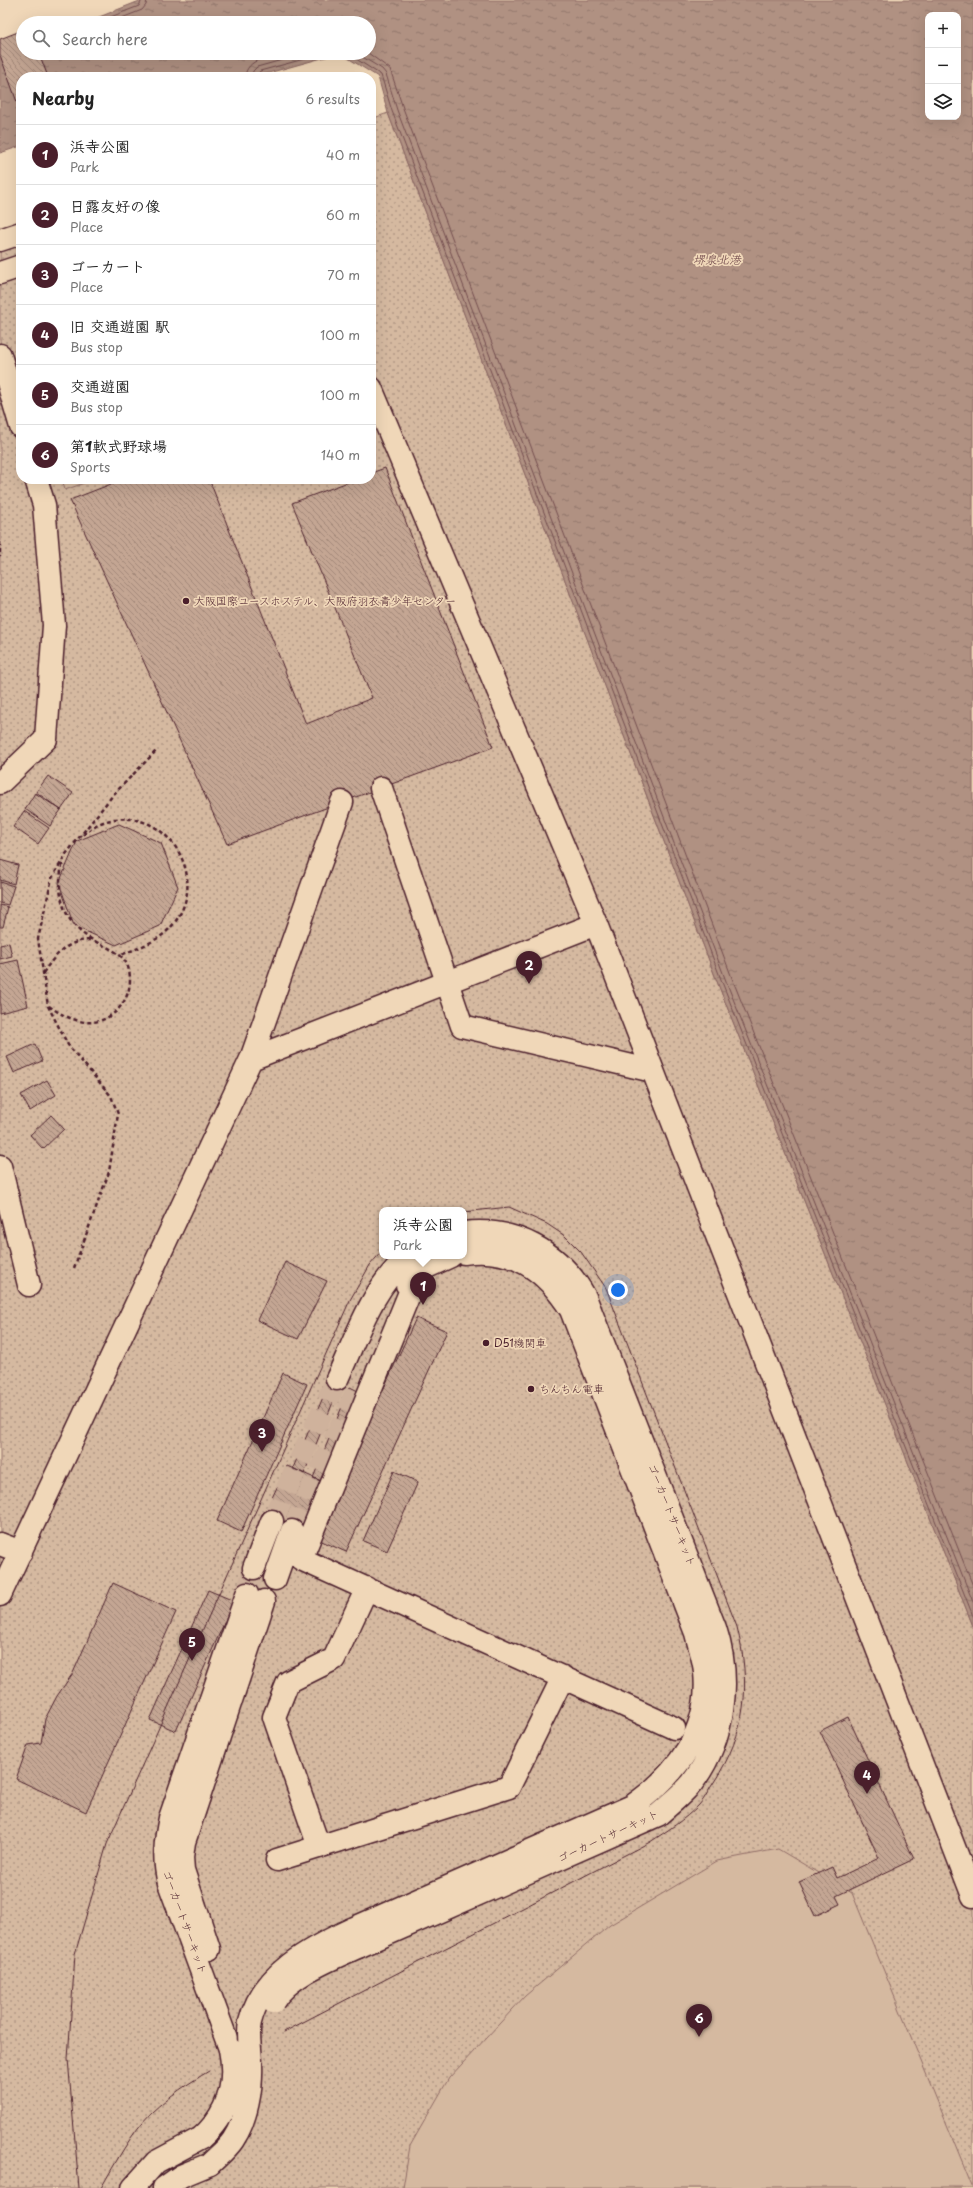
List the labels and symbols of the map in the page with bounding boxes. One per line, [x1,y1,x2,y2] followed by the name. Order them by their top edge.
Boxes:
[693,250,742,268] water label: 堺泉北港
[194,592,456,609] place label: 大阪国際ユースホステル、大阪府羽衣青少年センター
[181,596,191,606] marker: 大阪国際ユースホステル、大阪府羽衣青少年センター
[516,951,542,984] pin: 2
[410,1272,436,1305] pin: 1
[608,1280,628,1300] your location
[494,1334,547,1351] place label: D51機関車
[481,1338,491,1348] marker: D51機関車
[539,1380,604,1397] place label: ちんちん電車
[526,1384,536,1394] marker: ちんちん電車
[249,1419,275,1452] pin: 3
[644,1461,701,1569] street label: ゴーカートサーキット
[179,1628,205,1661] pin: 5
[854,1761,880,1794] pin: 4
[554,1805,661,1866] street label: ゴーカートサーキット
[159,1867,212,1976] street label: ゴーカートサーキット
[686,2004,712,2037] pin: 6

